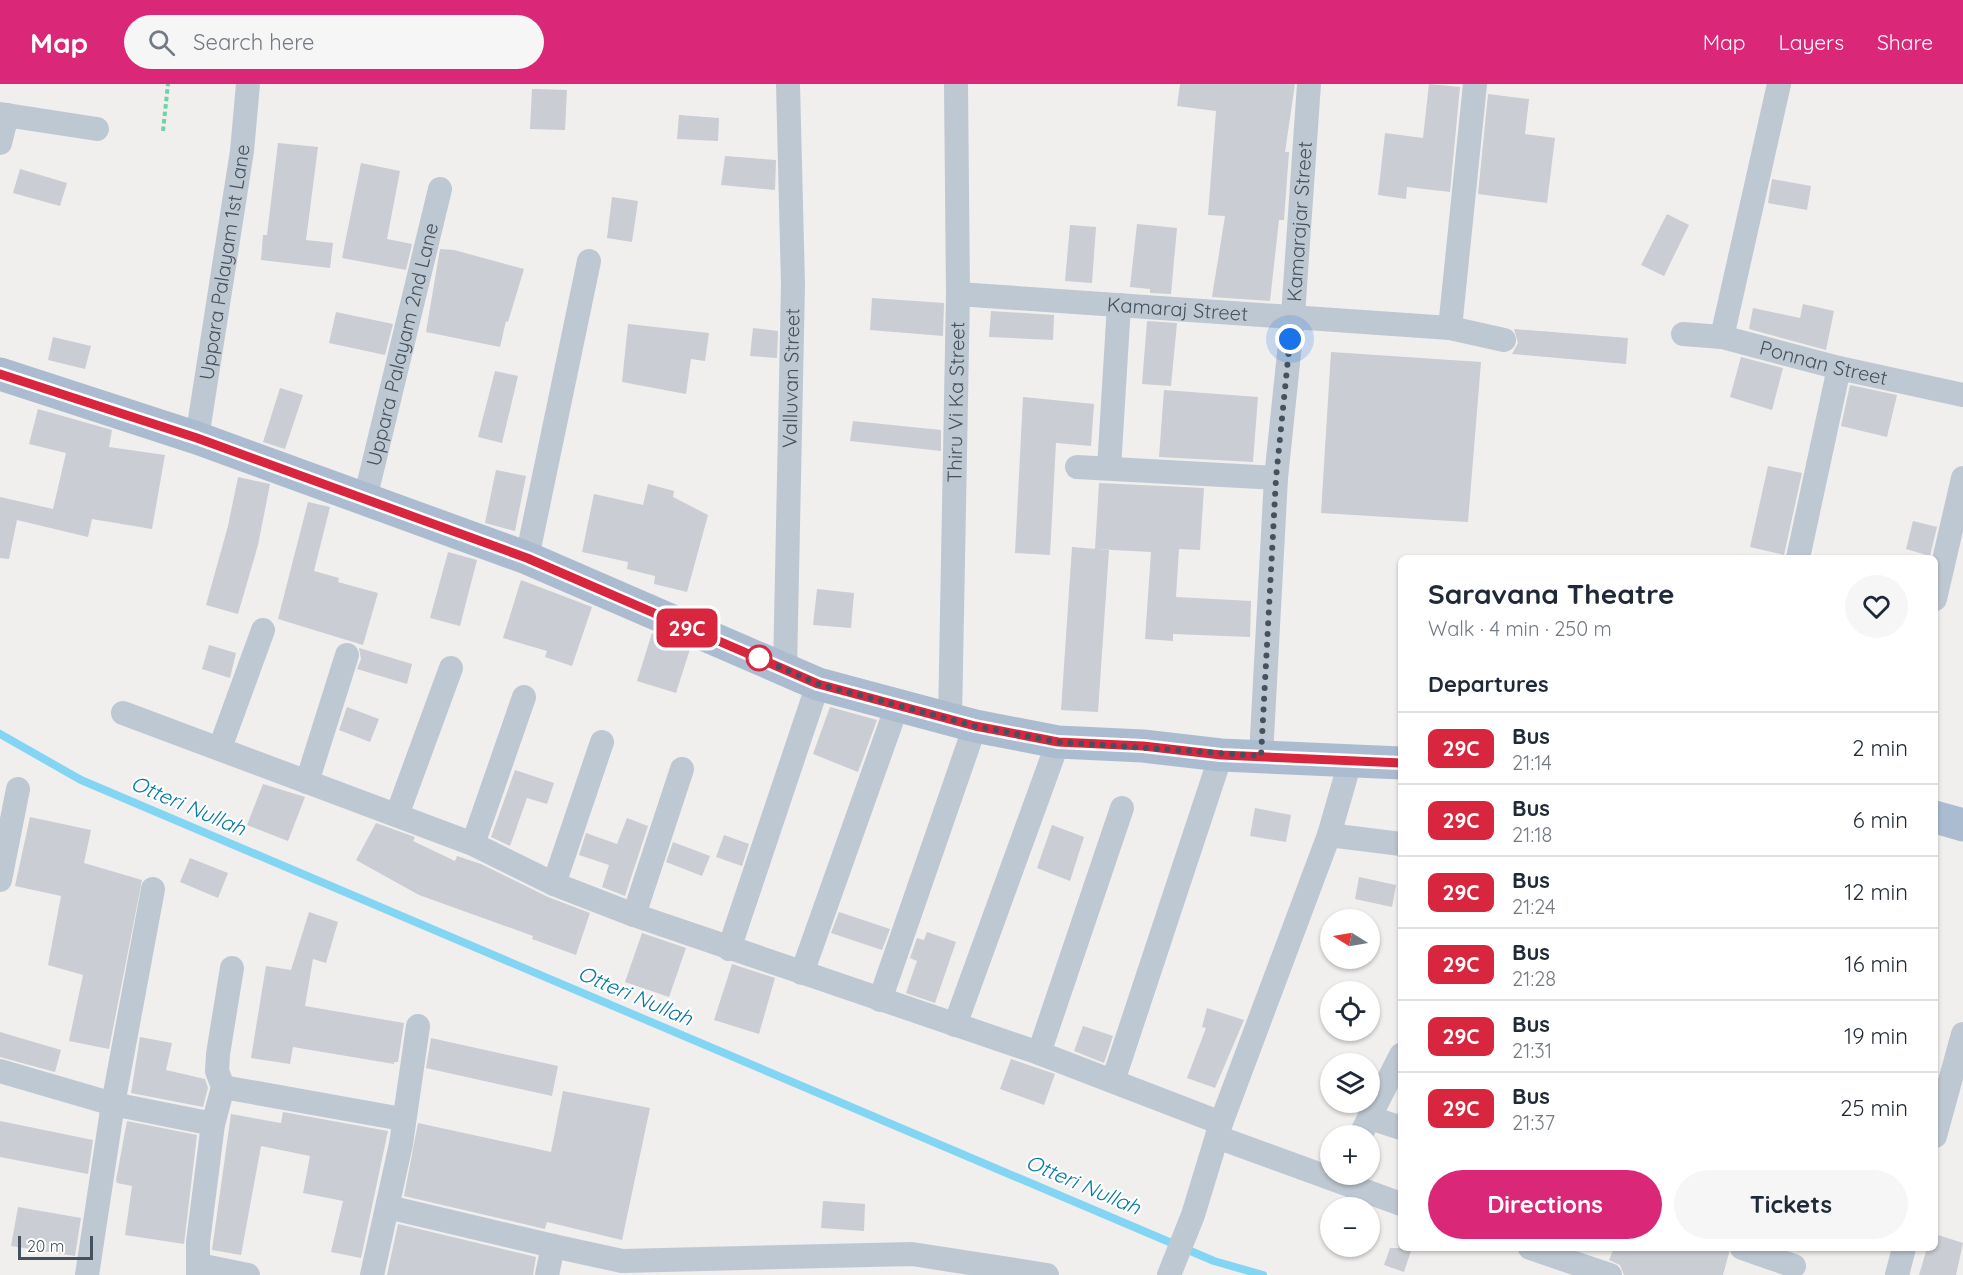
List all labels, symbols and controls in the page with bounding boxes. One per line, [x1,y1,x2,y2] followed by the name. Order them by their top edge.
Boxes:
[124,15,544,69] search box
[30,25,88,60] text: Map
[145,26,178,59] icon: search
[193,28,315,56] text: Search here
[1703,29,1746,55] text: Map
[1779,29,1844,55] text: Layers
[1877,29,1933,55] text: Share
[1281,140,1317,303] street label: Kamarajar Street
[193,143,255,382] street label: Uppara Palayam 1st Lane
[360,220,443,469] street label: Uppara Palayam 2nd Lane
[1106,291,1249,326] street label: Kamaraj Street
[777,308,805,448] street label: Valluvan Street
[941,321,969,483] street label: Thiru Vi Ka Street
[1275,324,1305,354] your location
[1757,335,1890,390] street label: Ponnan Street
[1845,575,1908,638] button: heart
[1428,576,1674,611] text: Saravana Theatre
[652,608,722,648] line badge: 29C
[668,615,706,641] text: 29C
[1428,616,1612,641] text: Walk · 4 min · 250 m
[746,645,772,671] unlabelled marker
[1428,670,1549,698] text: Departures
[1512,722,1550,750] text: Bus
[1852,734,1908,762] text: 2 min
[1442,735,1480,761] text: 29C
[1512,750,1552,775] text: 21:14
[127,769,251,841] water label: Otteri Nullah
[1512,794,1550,822] text: Bus
[1853,806,1908,834] text: 6 min
[1442,807,1480,833] text: 29C
[1512,822,1552,847] text: 21:18
[1512,866,1550,894] text: Bus
[1844,878,1908,906] text: 12 min
[1442,879,1480,905] text: 29C
[1512,894,1556,919] text: 21:24
[1320,909,1380,969] north arrow
[1320,909,1380,1257] map controls
[1512,938,1550,966] text: Bus
[1845,950,1908,978] text: 16 min
[1442,951,1480,977] text: 29C
[574,959,698,1031] water label: Otteri Nullah
[1512,966,1556,991] text: 21:28
[1320,981,1380,1041] button: locate
[1512,1010,1550,1038] text: Bus
[1844,1022,1908,1050] text: 19 min
[1442,1023,1480,1049] text: 29C
[1512,1038,1552,1063] text: 21:31
[1320,1053,1380,1113] button: layers
[1512,1082,1550,1110] text: Bus
[1840,1094,1908,1122] text: 25 min
[1442,1095,1480,1121] text: 29C
[1512,1110,1555,1135] text: 21:37
[1320,1125,1380,1185] button: +
[1022,1148,1146,1220] water label: Otteri Nullah
[1428,1170,1662,1239] button: Directions
[1674,1170,1908,1239] button: Tickets
[1320,1197,1380,1257] button: −
[18,1233,93,1260] scale bar
[27,1236,64,1256] text: 20 m

